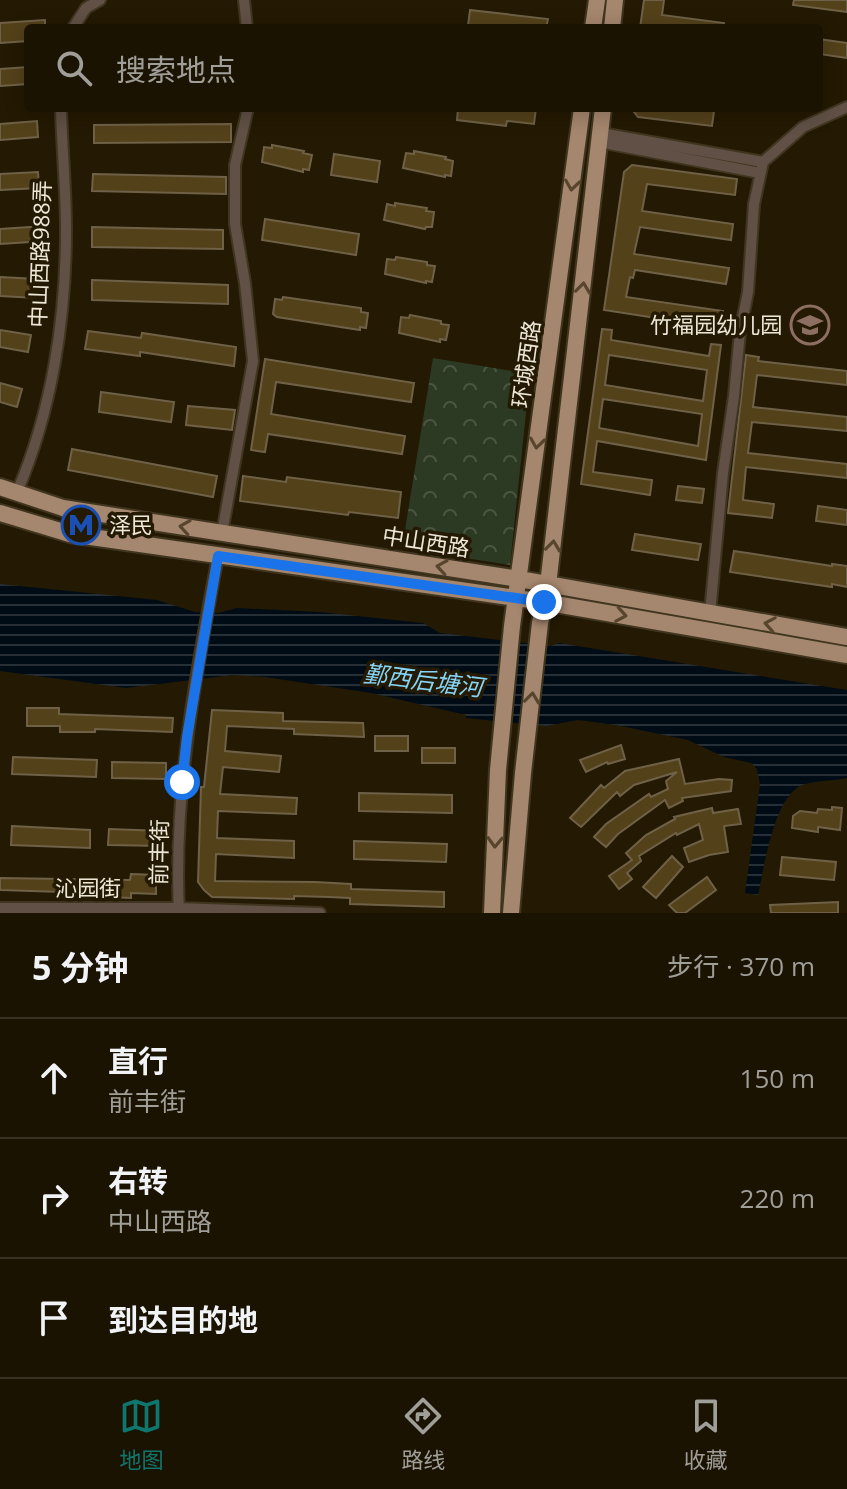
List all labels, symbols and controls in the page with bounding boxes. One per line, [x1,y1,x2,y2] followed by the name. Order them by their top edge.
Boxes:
[24,24,823,112] search box
[52,46,96,90] icon: search
[116,49,236,90] text: 搜索地点
[564,178,581,192] one-way arrow
[21,180,57,328] street label: 中山西路988弄
[574,281,591,294] one-way arrow
[789,304,831,346] school or university icon: 竹福园幼儿园
[650,309,782,339] place label: 竹福园幼儿园
[504,318,546,410] street label: 环城西路
[529,436,546,450] one-way arrow
[60,504,102,546] metro station icon: 泽民
[109,509,153,539] place label: 泽民
[178,519,192,536] one-way arrow
[380,519,472,563] street label: 中山西路
[544,539,561,552] one-way arrow
[435,559,448,576] one-way arrow
[526,584,562,620] route end
[614,606,628,623] one-way arrow
[763,616,777,633] one-way arrow
[362,656,489,704] water label: 鄞西后塘河
[523,691,540,704] one-way arrow
[164,764,200,800] route start
[142,819,174,885] street label: 前丰街
[487,836,504,848] one-way arrow
[55,872,121,902] street label: 沁园街
[32,944,128,990] text: 5 分钟
[667,948,815,984] text: 步行 · 370 m
[108,1040,168,1081] text: 直行
[32,1056,76,1100] icon: ahead
[740,1060,815,1096] text: 150 m
[108,1083,186,1119] text: 前丰街
[108,1160,168,1201] text: 右转
[32,1176,76,1220] icon: right
[740,1180,815,1216] text: 220 m
[108,1203,212,1239] text: 中山西路
[32,1296,76,1340] icon: arrive
[108,1299,258,1340] text: 到达目的地
[119,1394,163,1474] tab: 地图
[401,1394,446,1474] tab: 路线
[684,1394,728,1474] tab: 收藏

